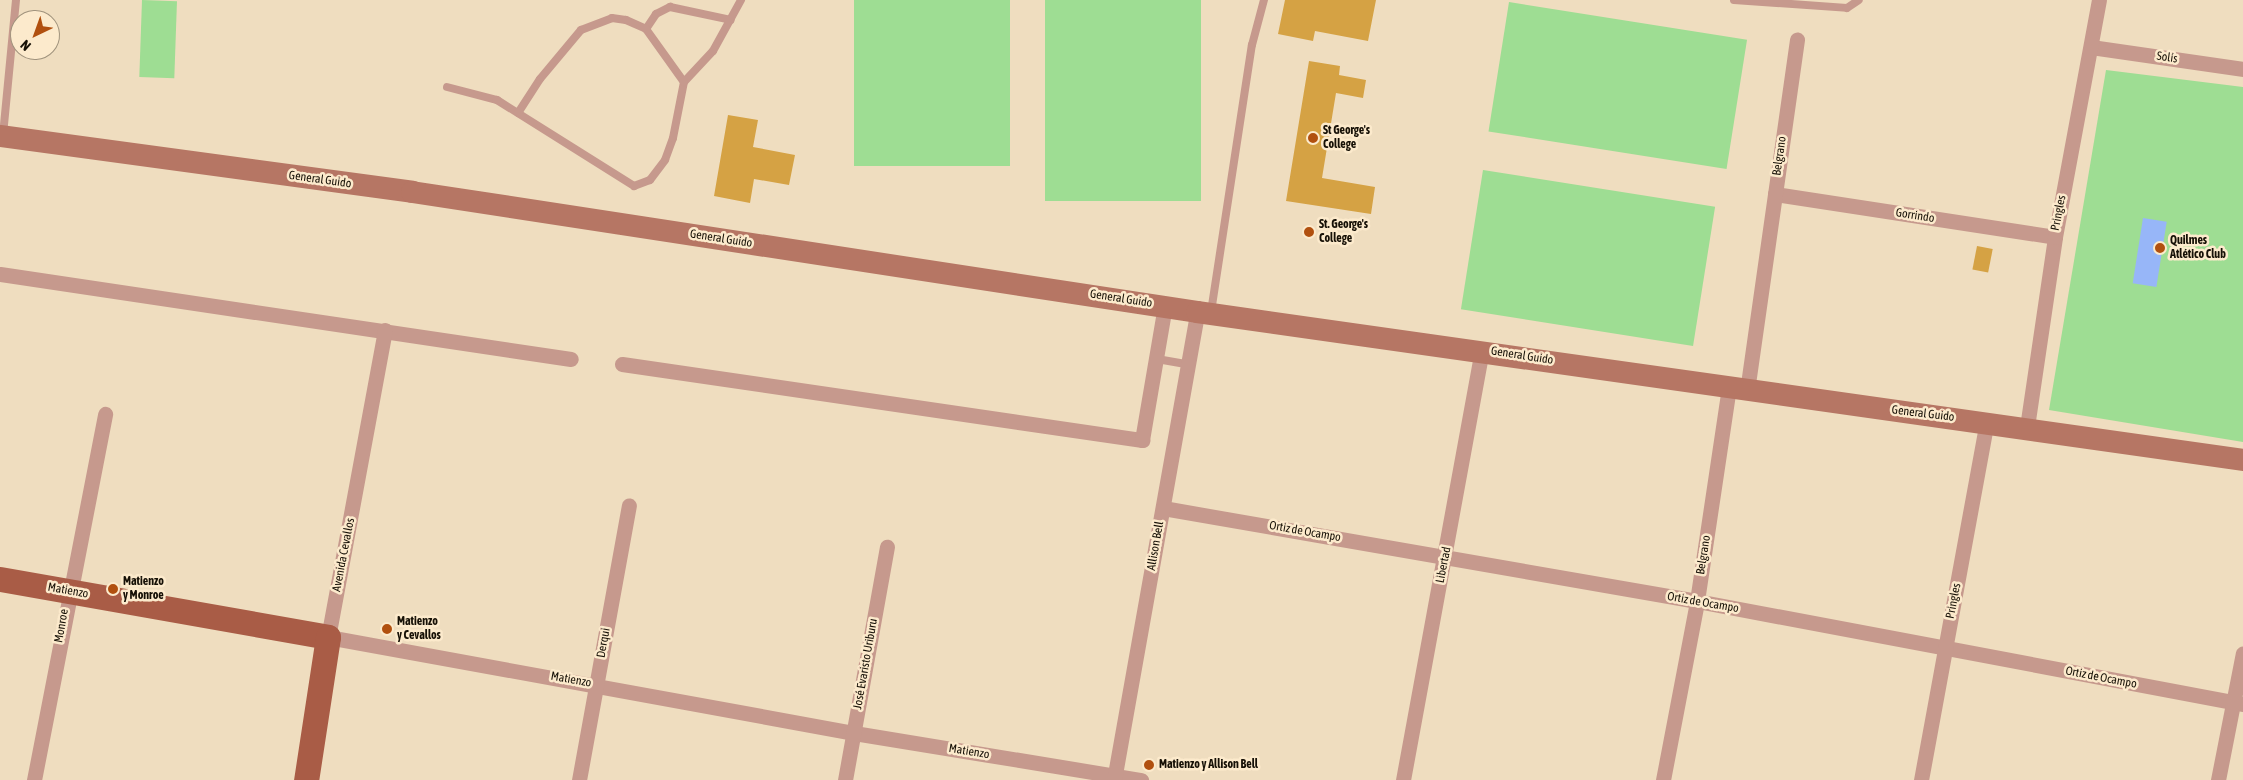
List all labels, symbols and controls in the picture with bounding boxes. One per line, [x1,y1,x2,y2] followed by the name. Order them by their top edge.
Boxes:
[10,10,60,60] north arrow
[17,37,34,54] text: N
[2156,49,2178,67] street label: Solís
[1323,124,1370,152] place label: St George's College
[1307,132,1319,144] marker: St George's College
[1770,135,1790,177] street label: Belgrano
[288,168,352,192] street label: General Guido
[2049,194,2069,232] street label: Pringles
[1895,206,1935,226] street label: Gorrindo
[1319,218,1368,246] place label: St. George's College
[1303,226,1315,238] marker: St. George's College
[689,227,753,251] street label: General Guido
[2170,234,2226,262] place label: Quilmes Atlético Club
[2154,242,2166,254] marker: Quilmes Atlético Club
[1089,287,1153,311] street label: General Guido
[1490,344,1554,368] street label: General Guido
[1891,403,1955,425] street label: General Guido
[330,517,358,593] street label: Avenida Cevallos
[1268,519,1342,545] street label: Ortiz de Ocampo
[1145,520,1167,572] street label: Allison Bell
[1694,534,1714,576] street label: Belgrano
[1433,546,1455,584] street label: Libertad
[123,575,164,603] place label: Matienzo y Monroe
[47,580,89,602] street label: Matienzo
[1944,582,1964,620] street label: Pringles
[107,583,119,595] marker: Matienzo y Monroe
[1666,590,1740,616] street label: Ortiz de Ocampo
[52,608,72,644] street label: Monroe
[397,615,441,643] place label: Matienzo y Cevallos
[851,618,881,710] street label: José Evaristo Uriburu
[381,623,393,635] marker: Matienzo y Cevallos
[594,627,614,659] street label: Derqui
[2064,664,2138,692] street label: Ortiz de Ocampo
[550,669,592,691] street label: Matienzo
[948,742,990,762] street label: Matienzo
[1159,758,1258,772] place label: Matienzo y Allison Bell
[1143,759,1155,771] marker: Matienzo y Allison Bell

